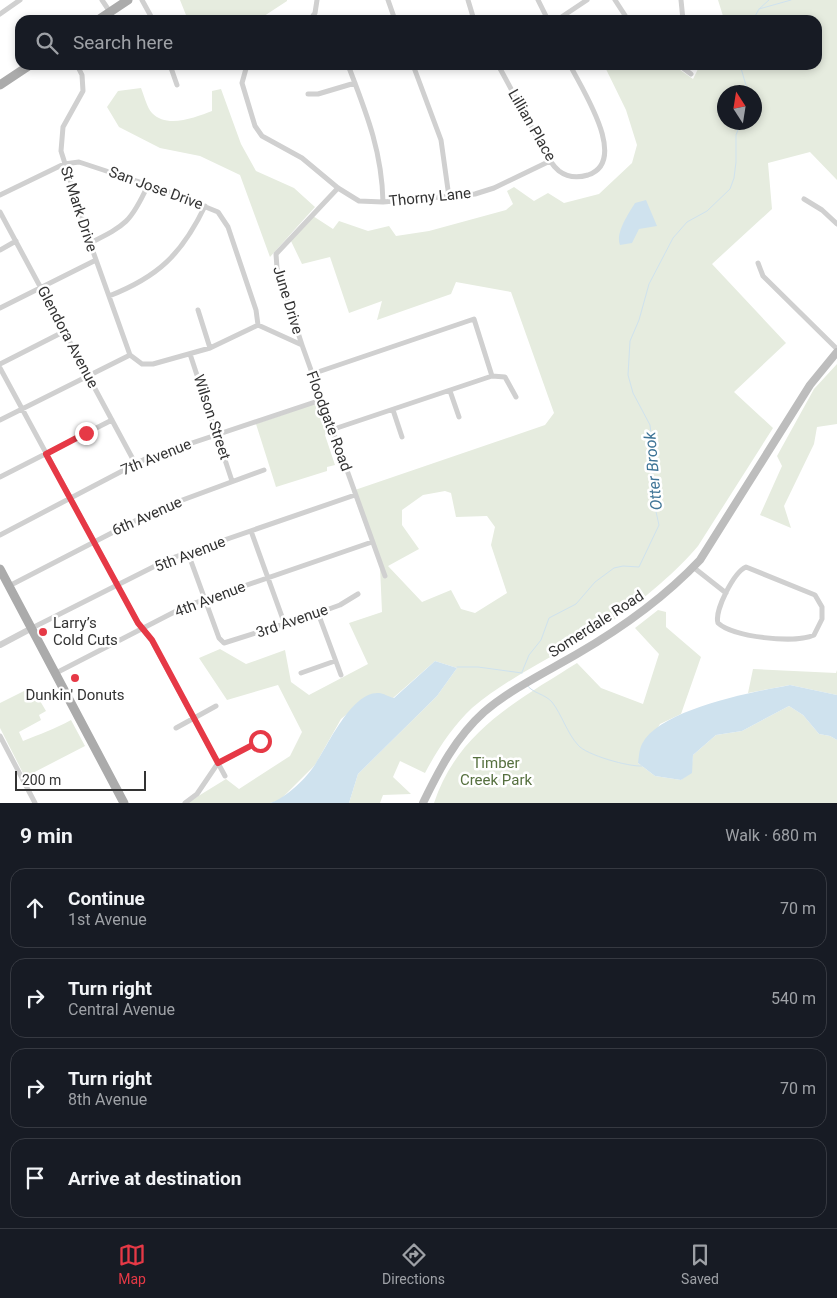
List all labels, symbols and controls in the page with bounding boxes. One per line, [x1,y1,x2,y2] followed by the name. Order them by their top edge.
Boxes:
[15,15,822,70] search box
[33,29,61,57] icon: search
[73,31,173,54] text: Search here
[717,85,762,130] north arrow
[504,86,560,164] street label: Lillian Place
[106,163,206,213] street label: San Jose Drive
[57,164,101,254] street label: St Mark Drive
[388,184,472,210] street label: Thorny Lane
[269,264,307,336] street label: June Drive
[34,283,102,391] street label: Glendora Avenue
[303,369,355,473] street label: Floodgate Road
[190,372,234,462] street label: Wilson Street
[75,422,98,445] route end
[640,430,666,511] water label: Otter Brook
[118,435,194,479] street label: 7th Avenue
[109,493,185,539] street label: 6th Avenue
[152,532,228,576] street label: 5th Avenue
[172,577,248,621] street label: 4th Avenue
[545,587,647,661] street label: Somerdale Road
[254,600,330,642] street label: 3rd Avenue
[53,614,118,649] place label: Larry’s Cold Cuts
[37,626,49,638] marker: Larry’s Cold Cuts
[69,672,81,684] marker: Dunkin' Donuts
[25,686,125,704] place label: Dunkin' Donuts
[249,730,272,753] route start
[460,754,532,789] park label: Timber Creek Park
[15,768,146,791] scale bar
[22,772,61,788] text: 200 m
[20,824,73,848] text: 9 min
[725,826,817,845] text: Walk · 680 m
[68,887,145,910] text: Continue
[21,894,49,922] icon: ahead
[780,899,816,918] text: 70 m
[68,910,147,929] text: 1st Avenue
[68,977,152,1000] text: Turn right
[21,984,49,1012] icon: right
[771,989,816,1008] text: 540 m
[68,1000,175,1019] text: Central Avenue
[68,1067,152,1090] text: Turn right
[21,1074,49,1102] icon: right
[780,1079,816,1098] text: 70 m
[68,1090,147,1109] text: 8th Avenue
[21,1164,49,1192] icon: arrive
[68,1167,241,1190] text: Arrive at destination
[118,1241,146,1287] tab: Map
[382,1241,445,1287] tab: Directions
[681,1241,719,1287] tab: Saved

